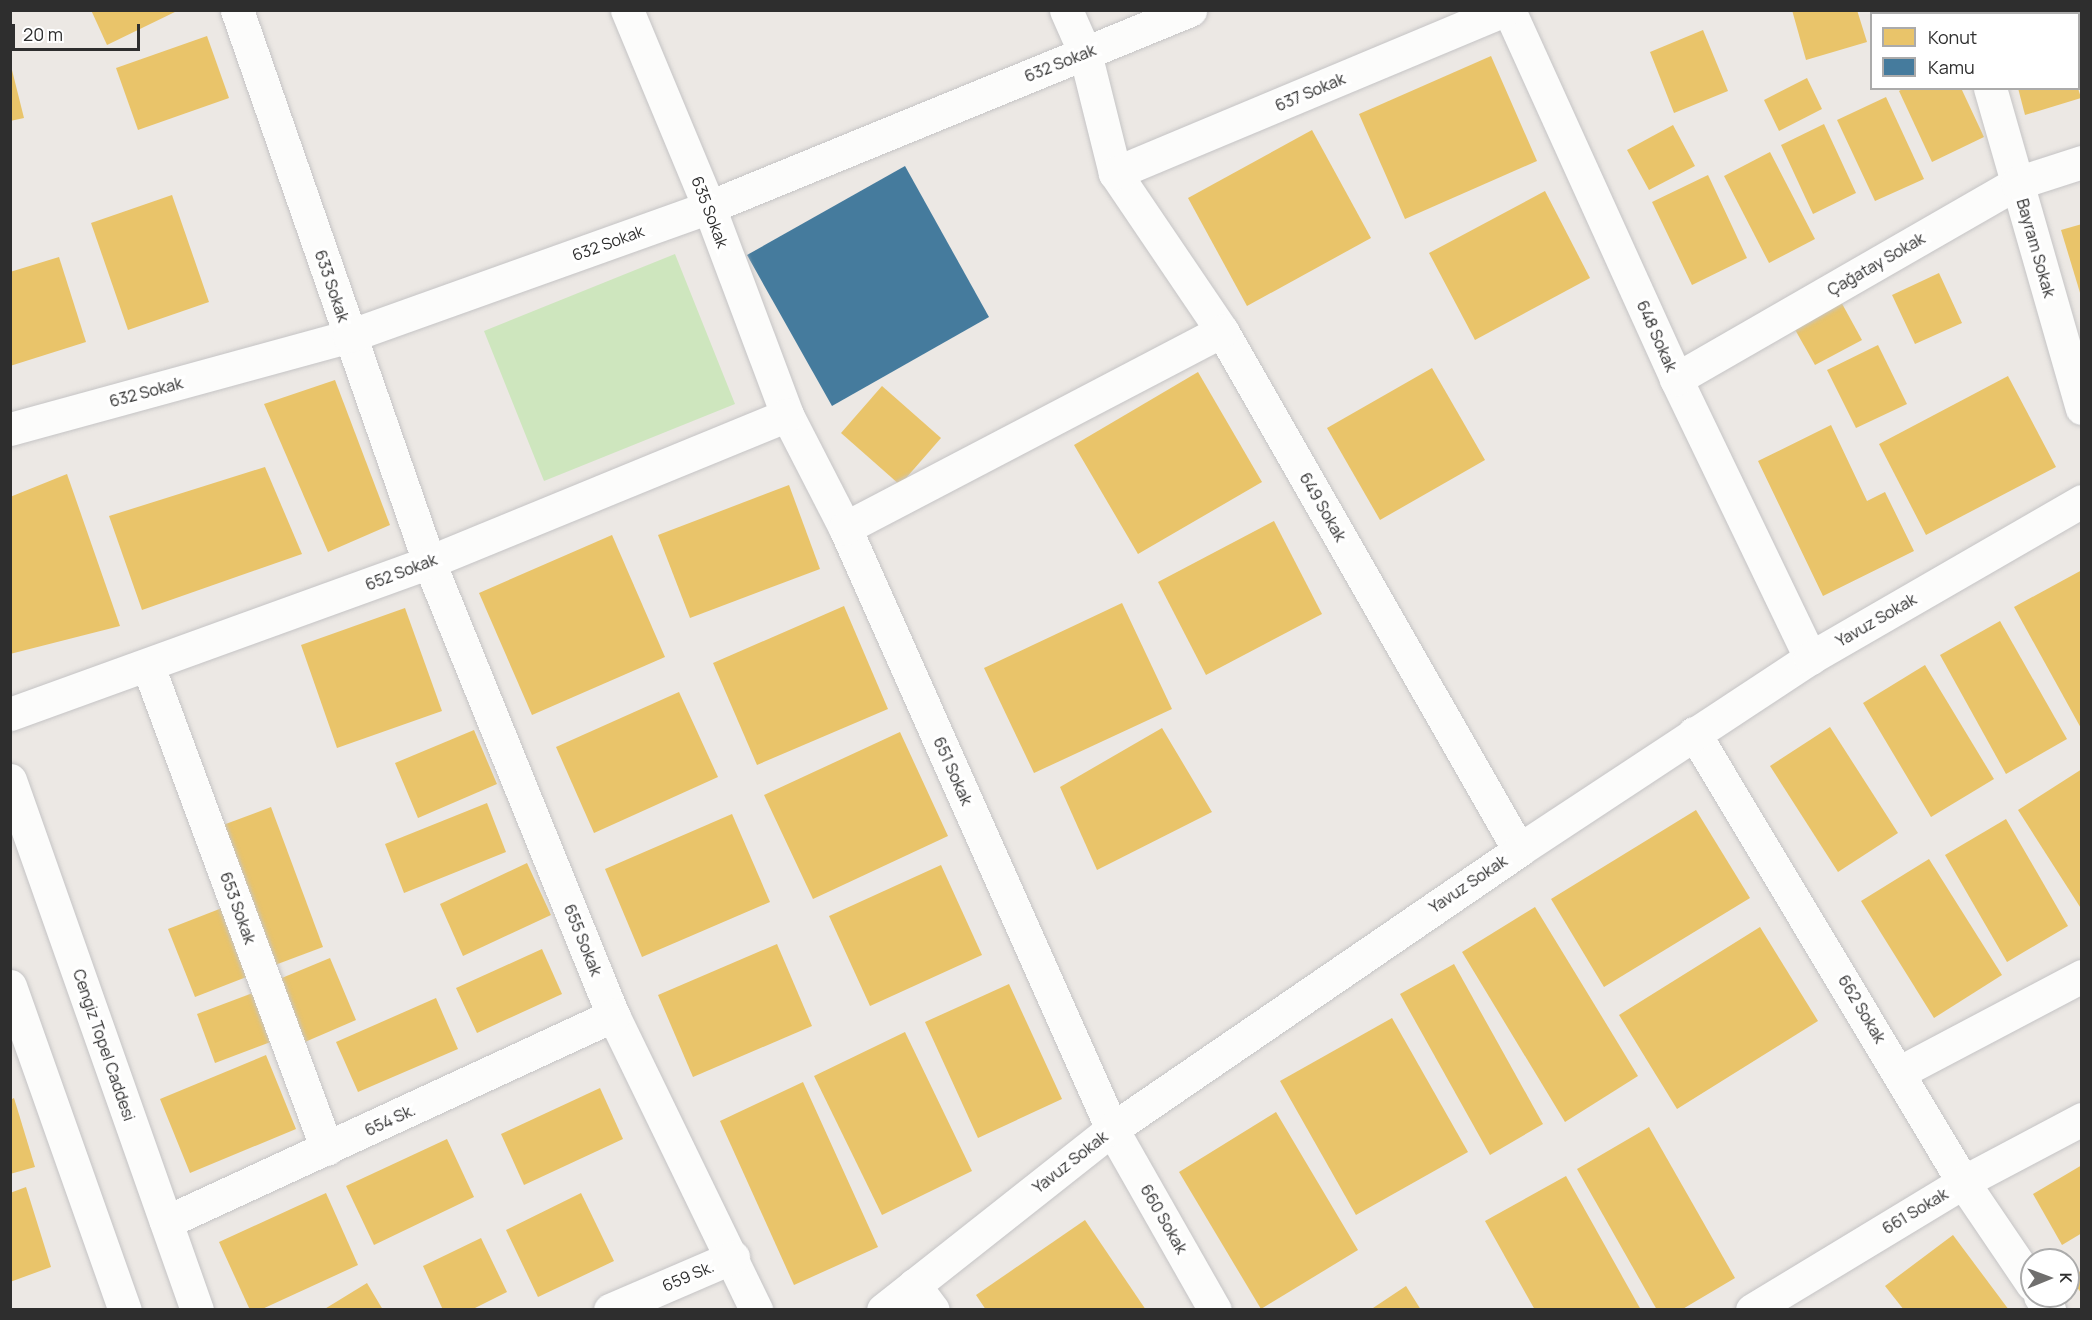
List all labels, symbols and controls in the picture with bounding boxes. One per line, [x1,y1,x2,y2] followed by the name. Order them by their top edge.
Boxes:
[15,12,142,50] scale bar
[1870,12,2080,90] legend
[23,22,63,46] text: 20 m
[1928,25,1977,49] text: Konut
[1022,40,1098,86] street label: 632 Sokak
[1928,55,1975,79] text: Kamu
[1272,69,1348,115] street label: 637 Sokak
[688,173,732,251] street label: 635 Sokak
[2013,196,2059,300] street label: Bayram Sokak
[569,221,647,265] street label: 632 Sokak
[1824,228,1928,300] street label: Çağatay Sokak
[311,247,353,325] street label: 633 Sokak
[1633,297,1681,375] street label: 648 Sokak
[107,373,185,411] street label: 632 Sokak
[1296,469,1350,545] street label: 649 Sokak
[362,550,440,594] street label: 652 Sokak
[1832,589,1920,651] street label: Yavuz Sokak
[929,734,977,808] street label: 651 Sokak
[1426,851,1510,917] street label: Yavuz Sokak
[216,869,260,947] street label: 653 Sokak
[560,901,606,979] street label: 655 Sokak
[69,967,139,1123] street label: Cengiz Topel Caddesi
[1834,971,1890,1047] street label: 662 Sokak
[362,1100,418,1140] street label: 654 Sk.
[1029,1127,1111,1197] street label: Yavuz Sokak
[1136,1181,1192,1257] street label: 660 Sokak
[1879,1184,1951,1238] street label: 661 Sokak
[2020,1248,2080,1308] north arrow
[659,1257,717,1295] street label: 659 Sk.
[2055,1272,2077,1283] text: K

